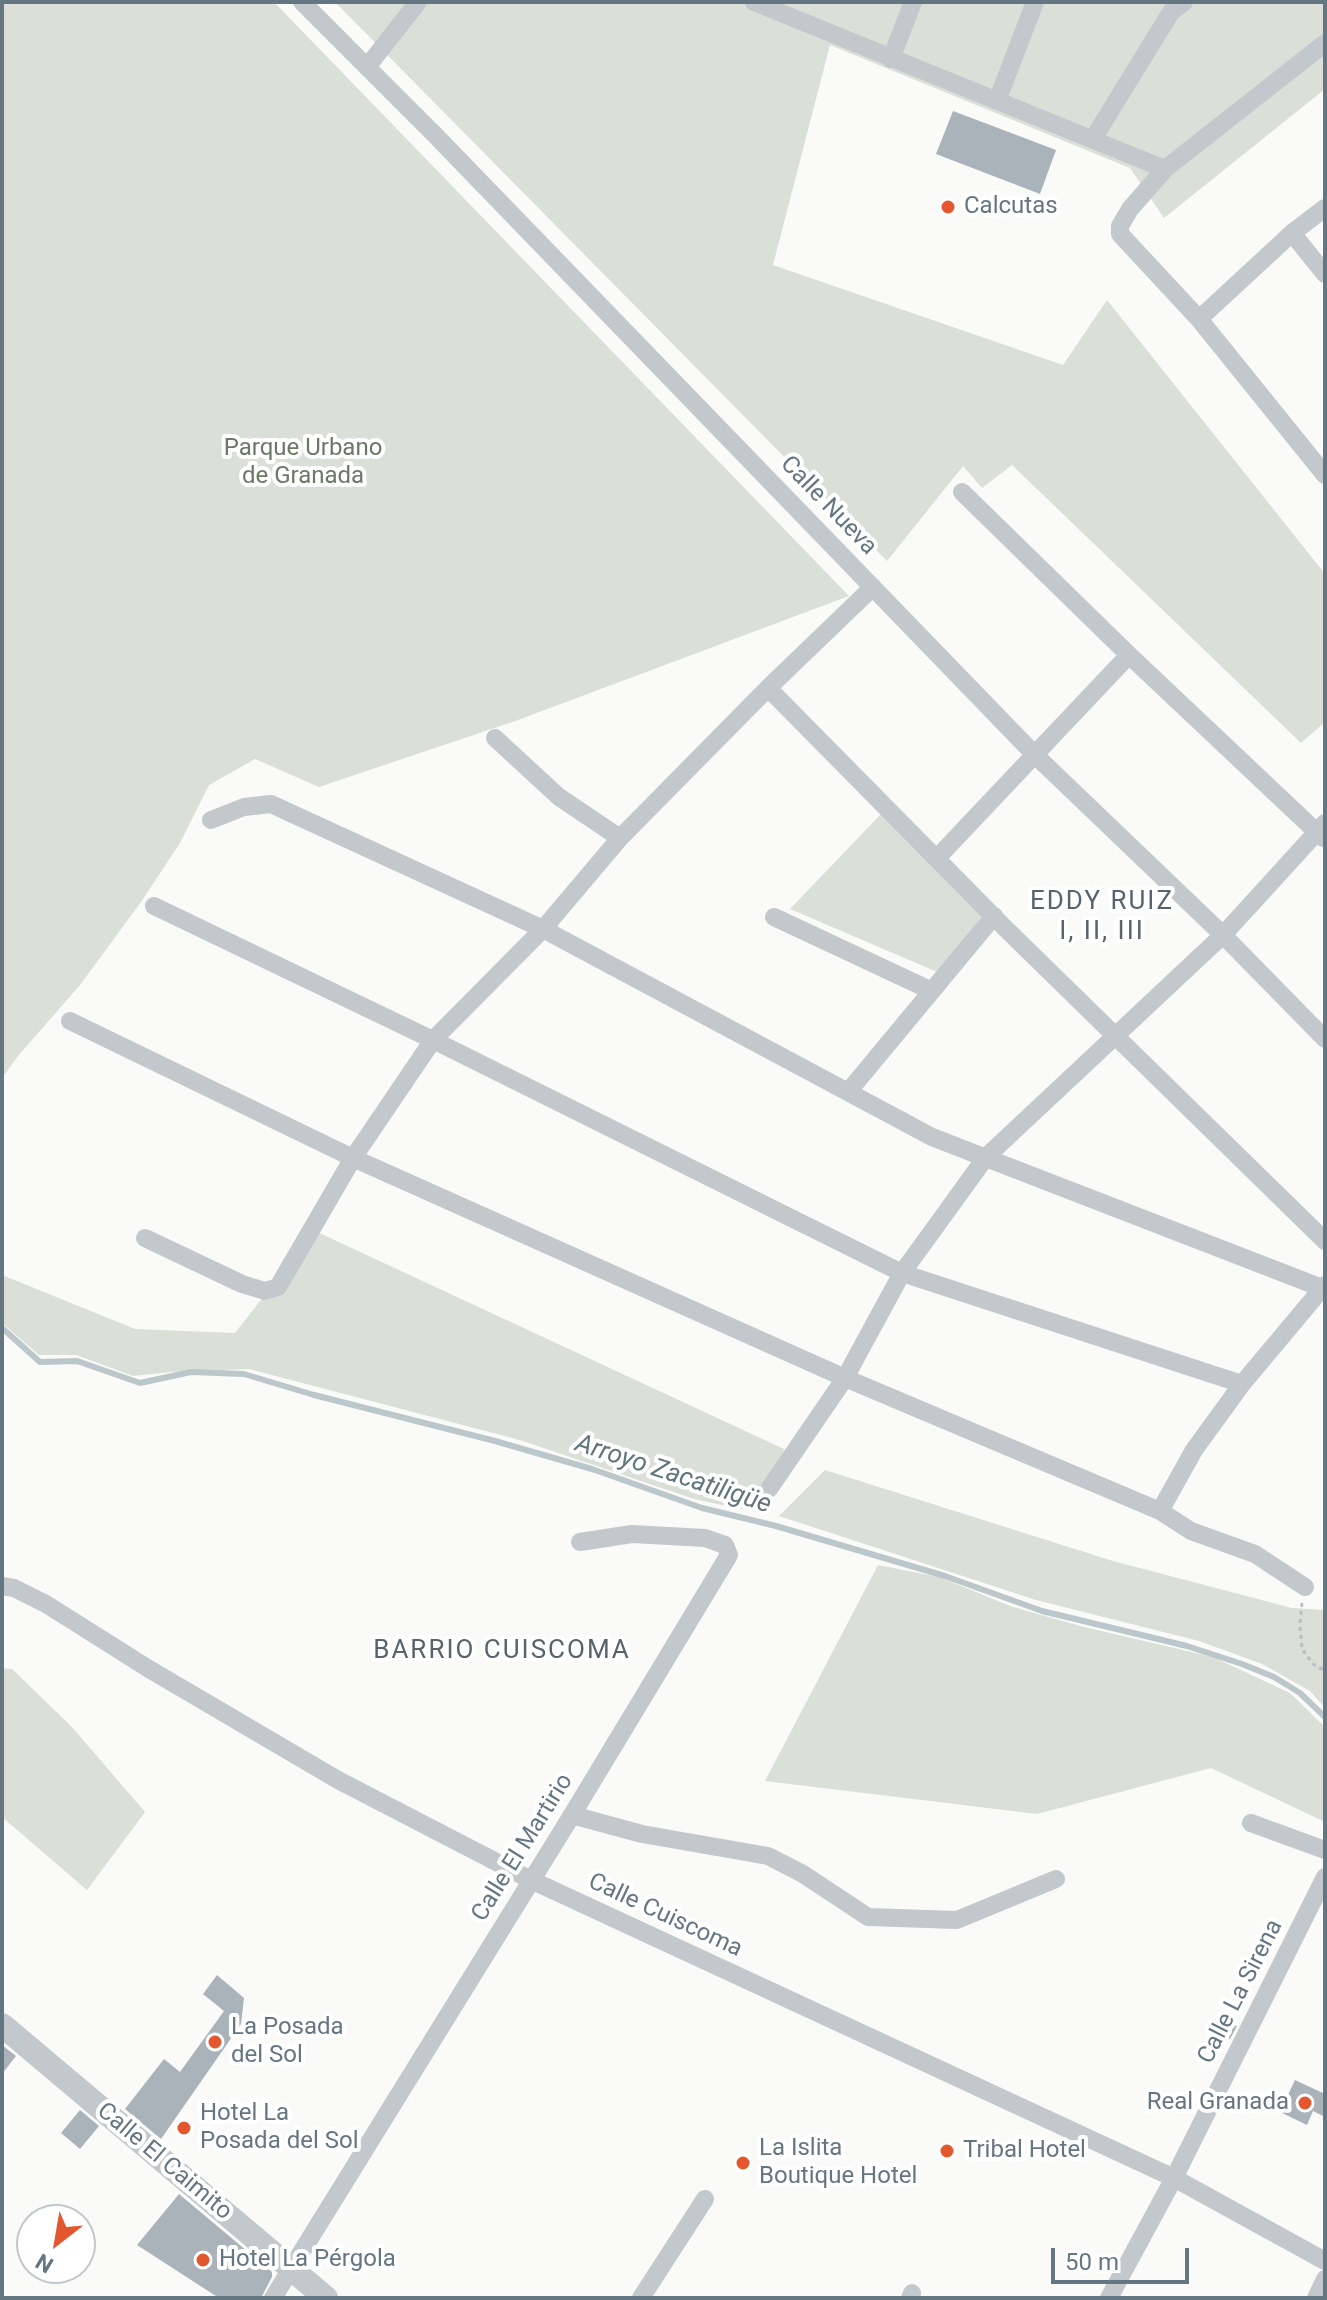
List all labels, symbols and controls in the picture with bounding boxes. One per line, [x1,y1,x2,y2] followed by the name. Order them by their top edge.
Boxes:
[964,193,1058,221] place label: Calcutas
[939,198,957,216] marker: Calcutas
[224,435,382,491] park label: Parque Urbano de Granada
[774,451,882,561] street label: Calle Nueva
[1030,886,1174,948] district label: EDDY RUIZ I, II, III
[571,1429,775,1521] water label: Arroyo Zacatiligüe
[373,1635,631,1667] district label: BARRIO CUISCOMA
[466,1769,580,1927] street label: Calle El Martirio
[583,1868,747,1964] street label: Calle Cuiscoma
[1192,1915,1290,2069] street label: Calle La Sirena
[231,2014,344,2070] place label: La Posada del Sol
[206,2033,224,2051] marker: La Posada del Sol
[1147,2089,1289,2117] place label: Real Granada
[1296,2094,1314,2112] marker: Real Granada
[91,2097,237,2227] street label: Calle El Caimito
[200,2100,358,2156] place label: Hotel La Posada del Sol
[175,2119,193,2137] marker: Hotel La Posada del Sol
[759,2135,917,2191] place label: La Islita Boutique Hotel
[963,2137,1086,2165] place label: Tribal Hotel
[938,2142,956,2160] marker: Tribal Hotel
[734,2154,752,2172] marker: La Islita Boutique Hotel
[16,2204,96,2284] north arrow
[1055,2232,1193,2282] scale bar
[219,2246,396,2274] place label: Hotel La Pérgola
[1065,2248,1119,2276] text: 50 m
[31,2249,58,2278] text: N
[194,2251,212,2269] marker: Hotel La Pérgola

